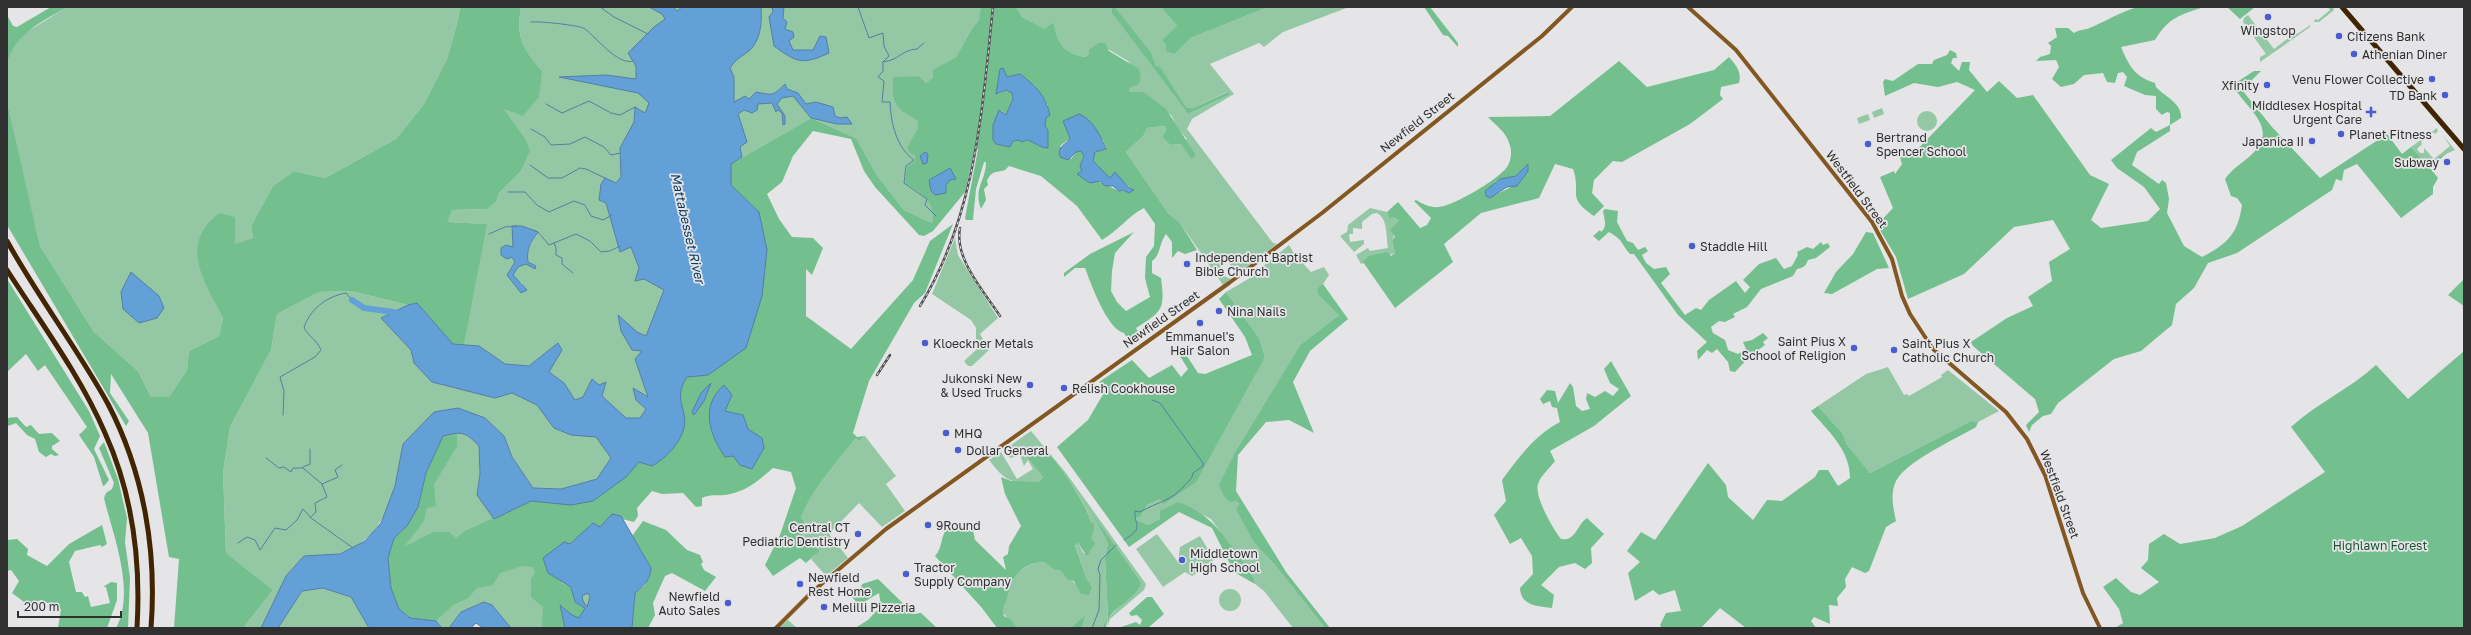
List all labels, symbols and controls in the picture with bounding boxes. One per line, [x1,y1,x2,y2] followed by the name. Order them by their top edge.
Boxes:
[2263,12,2273,22] marker: Wingstop
[2240,23,2296,38] place label: Wingstop
[2347,29,2425,44] place label: Citizens Bank
[2334,31,2344,41] marker: Citizens Bank
[2362,47,2447,62] place label: Athenian Diner
[2349,49,2359,59] marker: Athenian Diner
[2292,72,2424,87] place label: Venu Flower Collective
[2427,74,2437,84] marker: Venu Flower Collective
[2222,78,2259,93] place label: Xfinity
[2262,80,2272,90] marker: Xfinity
[1377,88,1457,156] street label: Newfield Street
[2389,88,2437,103] place label: TD Bank
[2440,90,2450,100] marker: TD Bank
[2252,98,2362,127] place label: Middlesex Hospital Urgent Care
[2365,106,2377,118] marker: Middlesex Hospital Urgent Care
[2349,127,2432,142] place label: Planet Fitness
[2336,129,2346,139] marker: Planet Fitness
[1876,130,1967,159] place label: Bertrand Spencer School
[2242,134,2304,149] place label: Japanica II
[2307,136,2317,146] marker: Japanica II
[1863,139,1873,149] marker: Bertrand Spencer School
[1823,147,1891,231] street label: Westfield Street
[2394,155,2439,170] place label: Subway
[2442,157,2452,167] marker: Subway
[667,171,709,287] water label: Mattabesset River
[1700,239,1768,254] place label: Staddle Hill
[1687,241,1697,251] marker: Staddle Hill
[1195,250,1313,279] place label: Independent Baptist Bible Church
[1182,259,1192,269] marker: Independent Baptist Bible Church
[1120,287,1202,351] street label: Newfield Street
[1227,304,1286,319] place label: Nina Nails
[1214,306,1224,316] marker: Nina Nails
[1195,318,1205,328] marker: Emmanuel's Hair Salon
[1165,329,1235,358] place label: Emmanuel's Hair Salon
[1741,334,1846,363] place label: Saint Pius X School of Religion
[933,336,1033,351] place label: Kloeckner Metals
[1902,336,1994,365] place label: Saint Pius X Catholic Church
[920,338,930,348] marker: Kloeckner Metals
[1849,343,1859,353] marker: Saint Pius X School of Religion
[1889,345,1899,355] marker: Saint Pius X Catholic Church
[941,371,1022,400] place label: Jukonski New & Used Trucks
[1025,380,1035,390] marker: Jukonski New & Used Trucks
[1072,381,1175,396] place label: Relish Cookhouse
[1059,383,1069,393] marker: Relish Cookhouse
[954,426,982,441] place label: MHQ
[941,428,951,438] marker: MHQ
[966,443,1049,458] place label: Dollar General
[953,445,963,455] marker: Dollar General
[2037,448,2083,541] street label: Westfield Street
[936,518,981,533] place label: 9Round
[742,520,851,549] place label: Central CT Pediatric Dentistry
[923,520,933,530] marker: 9Round
[853,529,863,539] marker: Central CT Pediatric Dentistry
[2333,538,2427,553] park label: Highlawn Forest
[1190,546,1260,575] place label: Middletown High School
[1177,555,1187,565] marker: Middletown High School
[914,560,1011,589] place label: Tractor Supply Company
[901,569,911,579] marker: Tractor Supply Company
[808,570,871,599] place label: Newfield Rest Home
[795,579,805,589] marker: Newfield Rest Home
[658,589,720,618] place label: Newfield Auto Sales
[18,593,121,619] scale bar
[723,598,733,608] marker: Newfield Auto Sales
[24,599,59,614] text: 200 m
[832,600,915,615] place label: Melilli Pizzeria
[819,602,829,612] marker: Melilli Pizzeria

